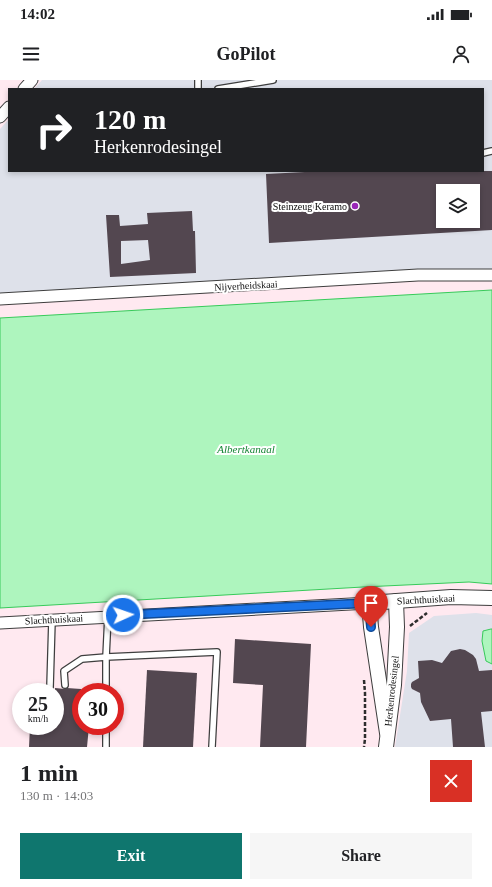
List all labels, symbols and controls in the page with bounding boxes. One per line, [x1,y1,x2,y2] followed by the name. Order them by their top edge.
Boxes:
[20,6,55,22] text: 14:02
[20,43,42,65] icon: menu
[450,43,472,65] icon: person
[217,44,276,64] text: GoPilot
[28,104,80,156] icon: right
[94,104,166,135] text: 120 m
[94,137,222,157] text: Herkenrodesingel
[436,184,480,228] map controls
[436,184,480,228] button: layers
[273,201,347,212] place label: Steinzeug Keramo
[350,201,360,211] marker: Steinzeug Keramo
[214,278,278,293] street label: Nijverheidskaai
[216,443,275,455] water label: Albertkanaal
[354,586,388,627] pin
[360,592,382,614] icon: arrive
[397,592,456,607] street label: Slachthuiskaai
[102,594,144,636] position arrow
[25,612,84,627] street label: Slachthuiskaai
[382,655,401,727] street label: Herkenrodesingel
[72,683,124,735] speed limit sign: 30
[28,693,48,715] text: 25
[28,713,48,724] text: km/h
[20,760,78,786] text: 1 min
[430,760,472,802] button: close
[20,788,93,803] text: 130 m · 14:03
[20,833,242,879] button: Exit
[250,833,472,879] button: Share

